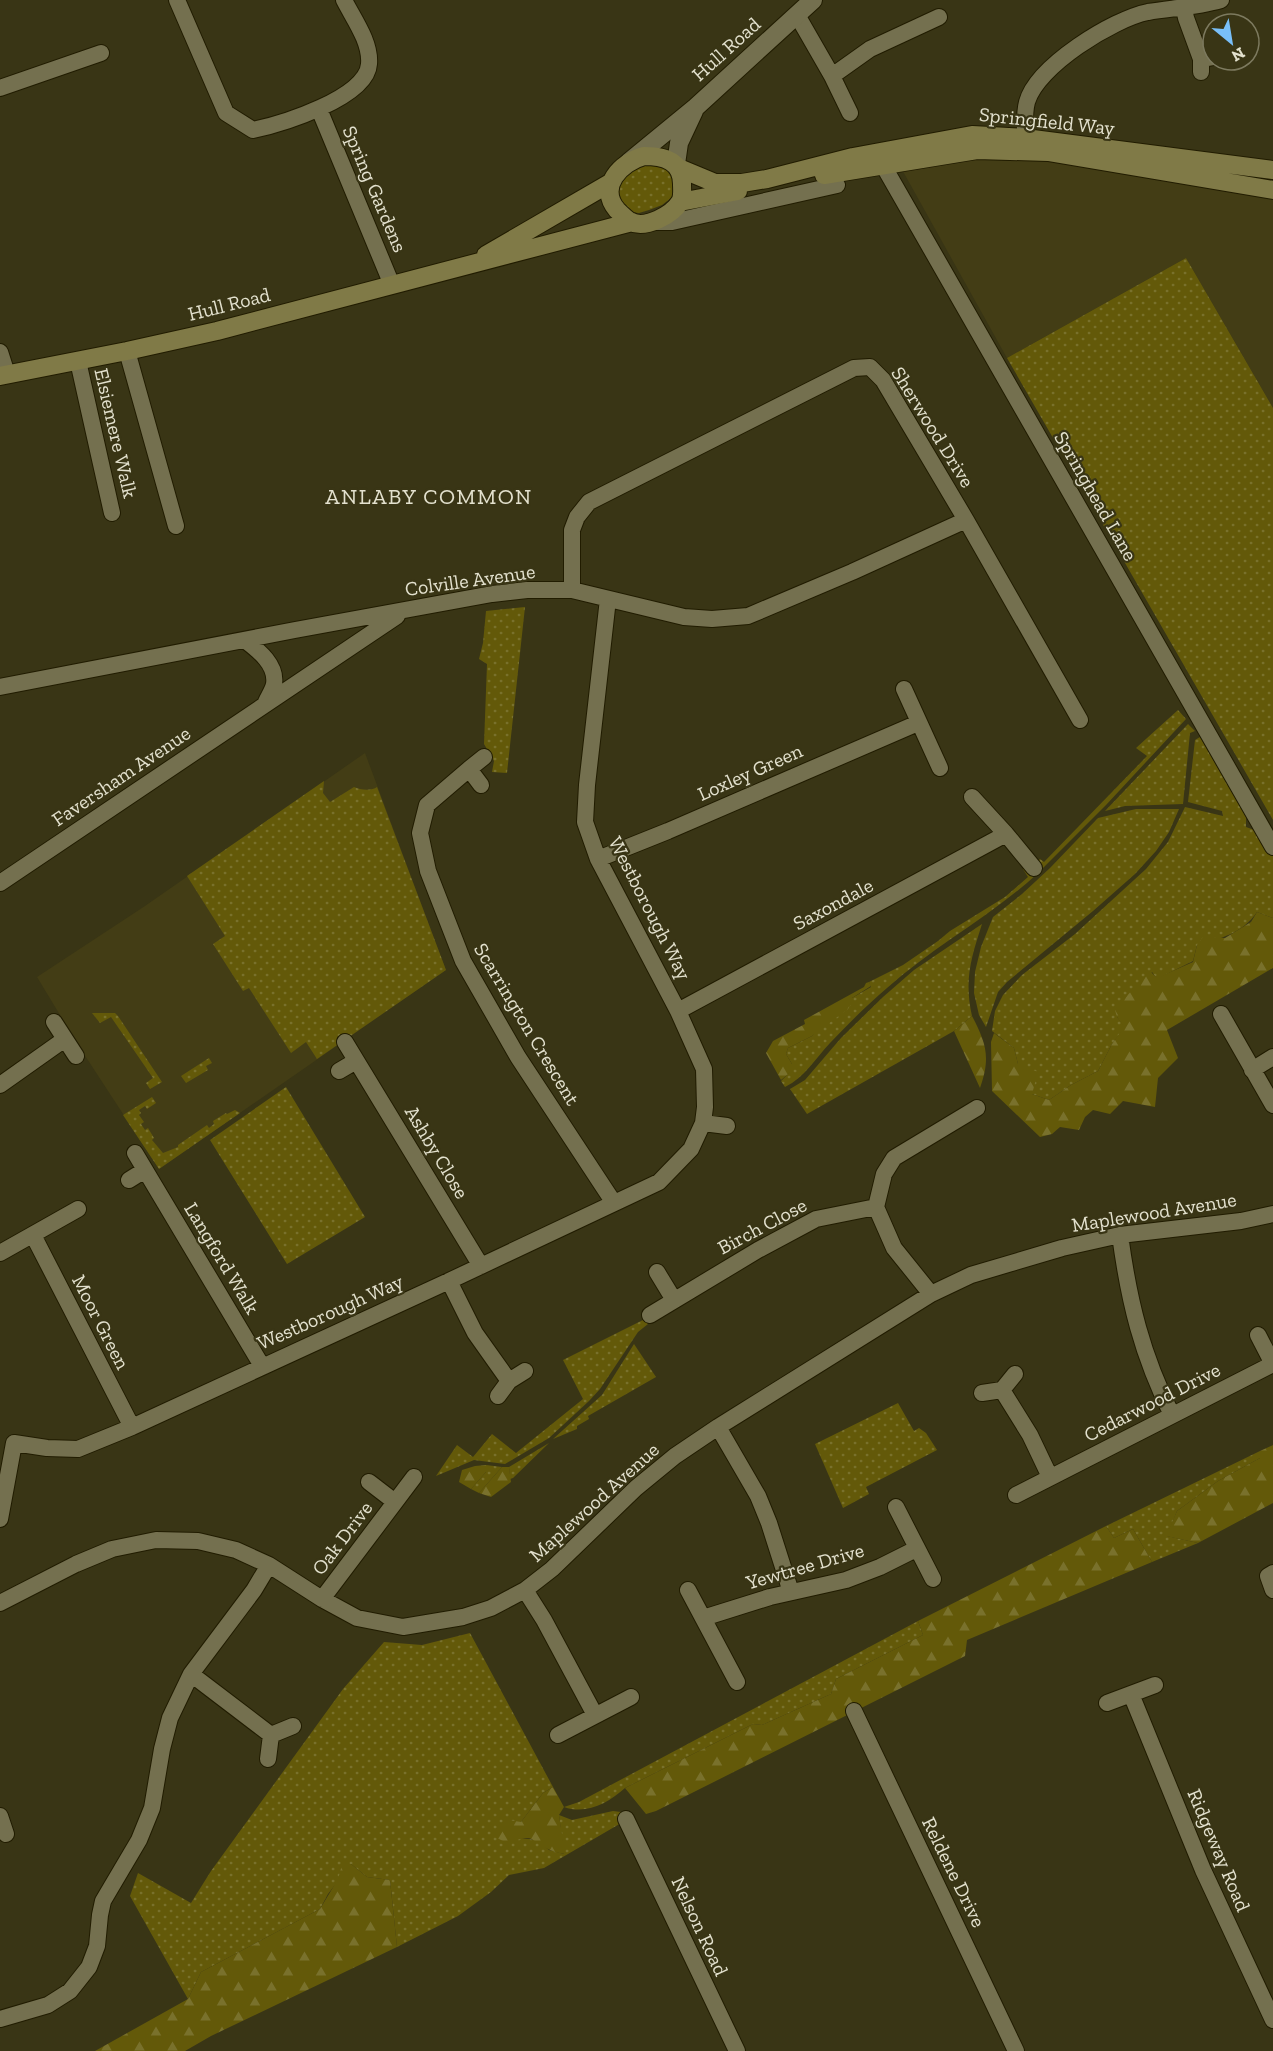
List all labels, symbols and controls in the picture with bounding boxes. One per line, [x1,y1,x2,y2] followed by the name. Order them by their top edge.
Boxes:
[687,12,765,86] street label: Hull Road
[1201,12,1261,72] north arrow
[1228,43,1248,66] text: N
[978,102,1117,140] street label: Springfield Way
[338,122,412,256] street label: Spring Gardens
[185,282,273,326] street label: Hull Road
[886,362,980,492] street label: Sherwood Drive
[89,366,143,501] street label: Elsiemere Walk
[1049,427,1143,565] street label: Springhead Lane
[325,483,533,510] district label: ANLABY COMMON
[403,559,537,601] street label: Colville Avenue
[47,721,195,831] street label: Faversham Avenue
[694,738,807,806] street label: Loxley Green
[604,832,697,984] street label: Westborough Way
[789,873,877,935] street label: Saxondale
[469,939,585,1110] street label: Scarrington Crescent
[400,1101,474,1203] street label: Ashby Close
[1070,1187,1238,1237] street label: Maplewood Avenue
[713,1193,811,1259] street label: Birch Close
[179,1198,265,1319] street label: Langford Walk
[253,1269,407,1355] street label: Westborough Way
[67,1271,135,1374] street label: Moor Green
[1080,1357,1224,1447] street label: Cedarwood Drive
[524,1437,664,1567] street label: Maplewood Avenue
[306,1496,378,1580] street label: Oak Drive
[742,1538,867,1595] street label: Yewtree Drive
[1182,1785,1256,1915] street label: Ridgeway Road
[917,1813,991,1931] street label: Reldene Drive
[667,1872,734,1980] street label: Nelson Road

